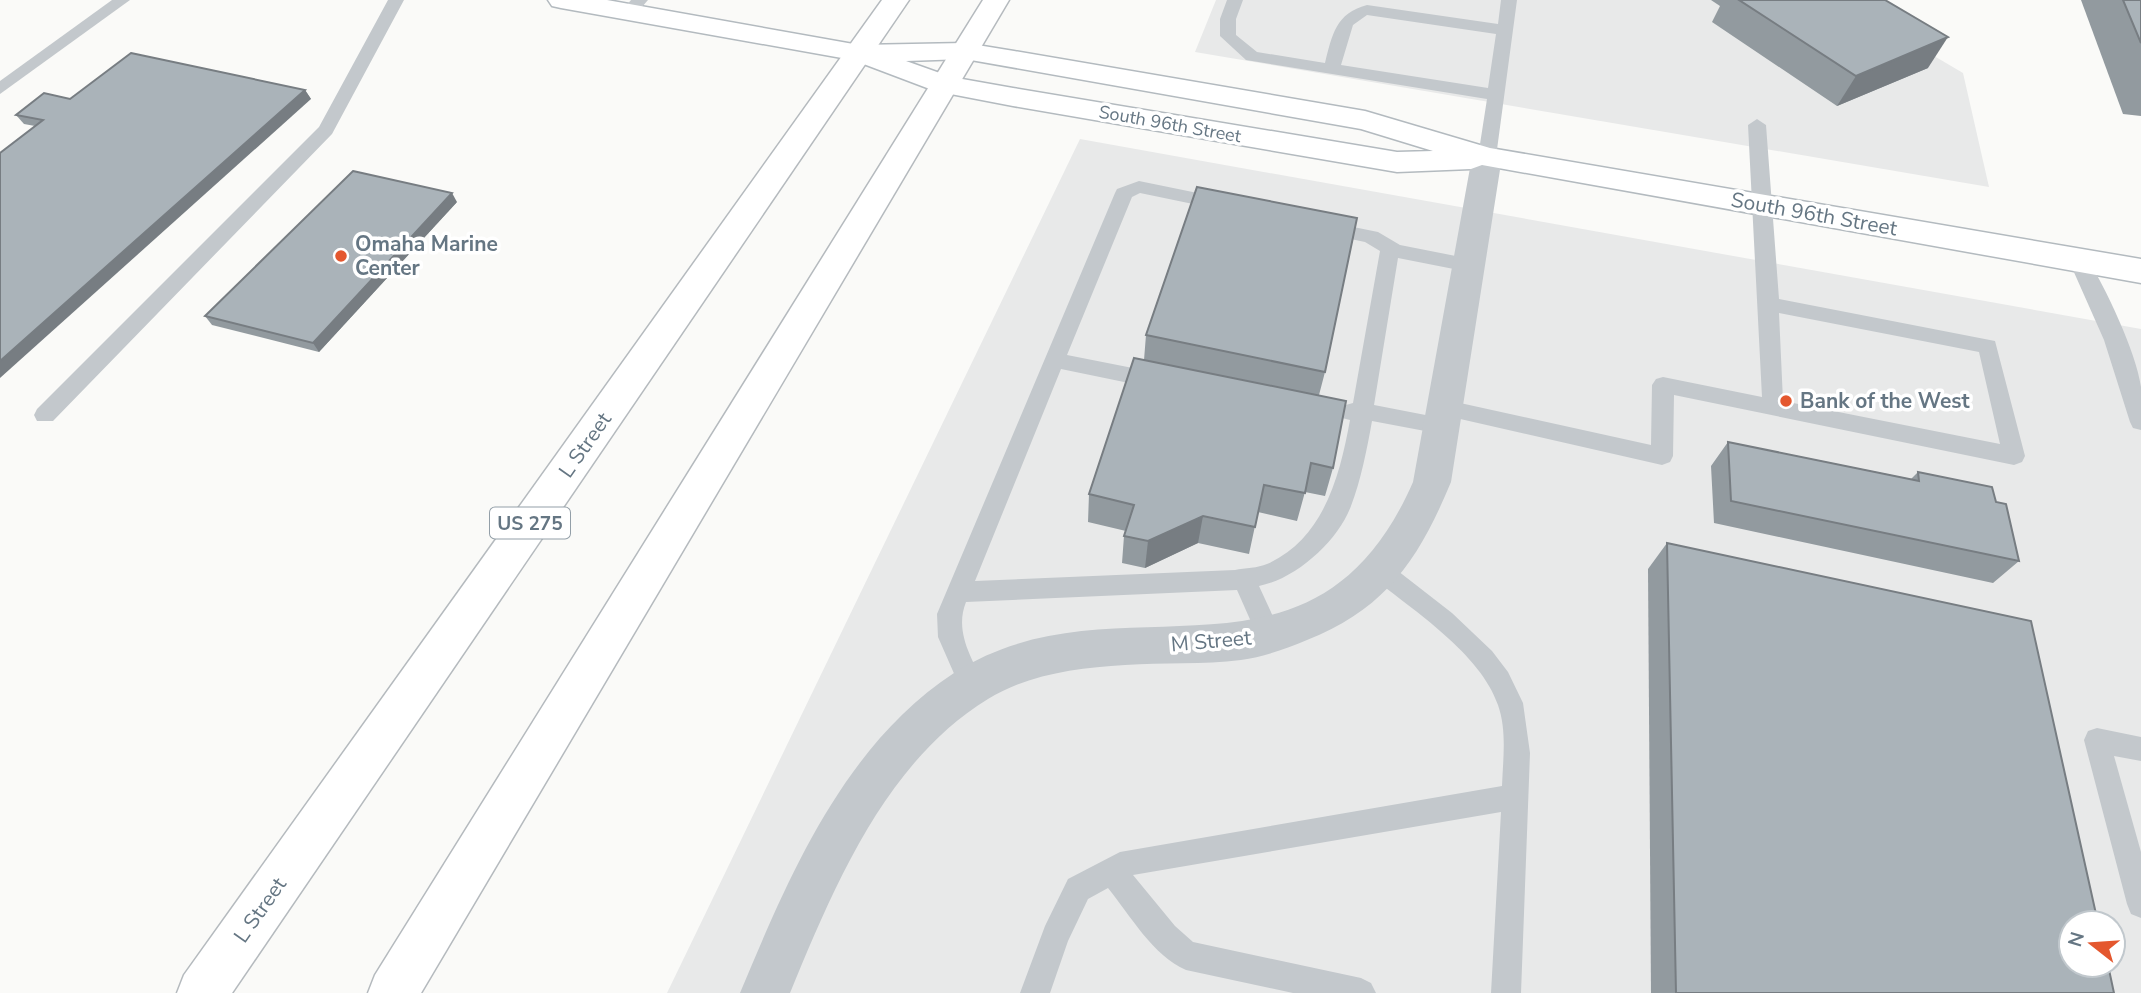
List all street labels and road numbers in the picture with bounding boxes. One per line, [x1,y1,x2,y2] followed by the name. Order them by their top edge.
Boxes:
[1097,100,1244,148] street label: South 96th Street
[1729,186,1900,243] street label: South 96th Street
[552,406,618,483] street label: L Street
[490,508,570,538] road number: US 275
[1170,623,1253,658] street label: M Street
[227,871,293,948] street label: L Street

